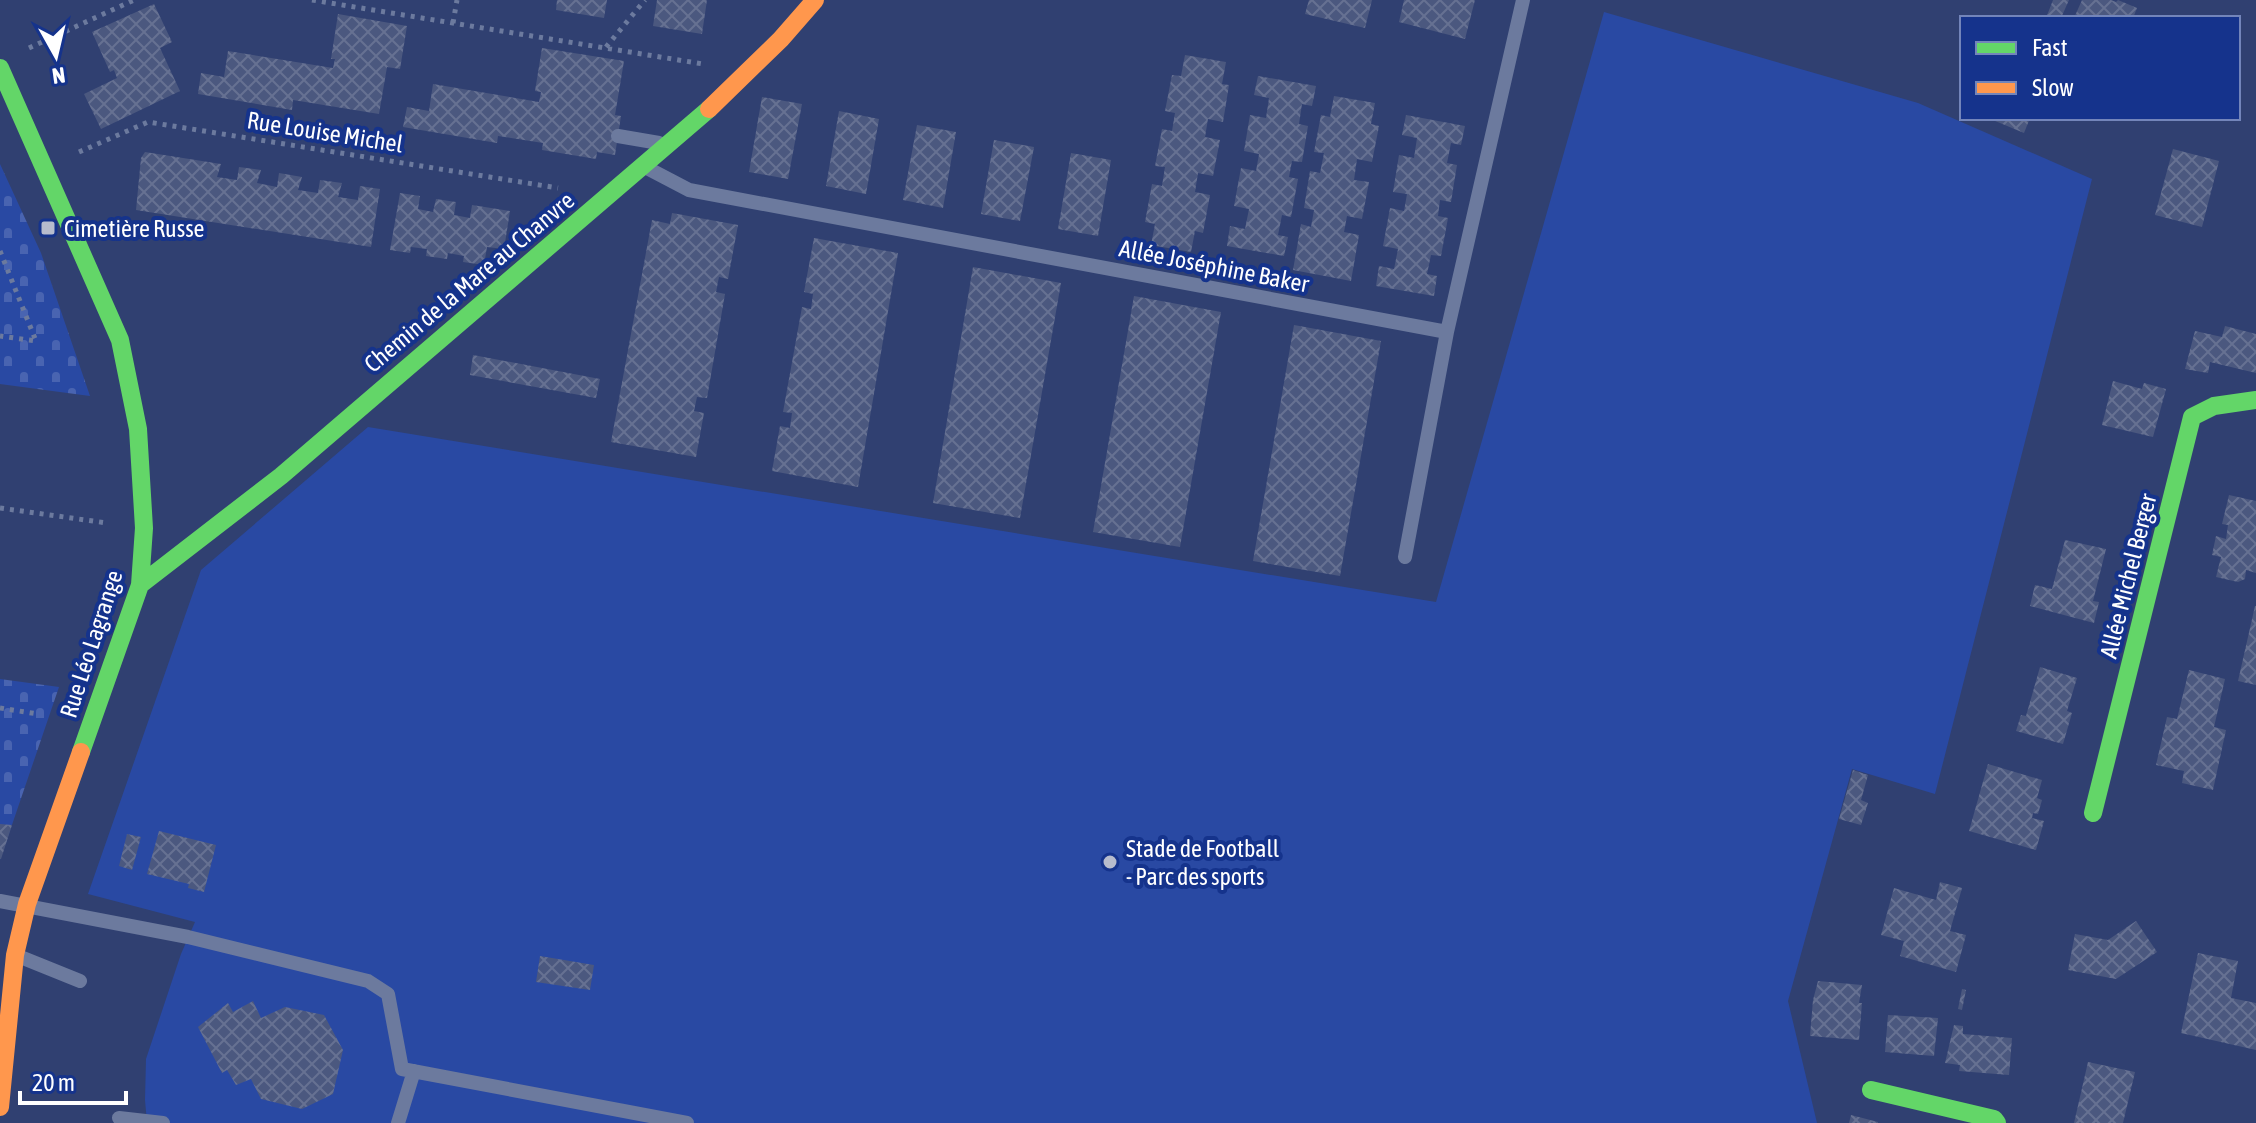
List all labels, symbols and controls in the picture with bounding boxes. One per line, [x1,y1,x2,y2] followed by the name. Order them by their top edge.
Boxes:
[16,16,96,96] north arrow
[1960,16,2240,120] legend
[2032,34,2068,61] text: Fast
[51,62,67,90] text: N
[2032,74,2074,101] text: Slow
[245,106,406,158] street label: Rue Louise Michel
[359,186,579,378] street label: Chemin de la Mare au Chanvre
[64,215,205,242] place label: Cimetière Russe
[39,219,57,237] marker: Cimetière Russe
[1117,234,1312,298] street label: Allée Joséphine Baker
[2095,490,2162,661] street label: Allée Michel Berger
[54,567,128,721] street label: Rue Léo Lagrange
[1126,835,1280,890] place label: Stade de Football - Parc des sports
[1101,853,1119,871] marker: Stade de Football - Parc des sports
[20,1055,126,1105] scale bar
[32,1069,75,1096] text: 20 m

